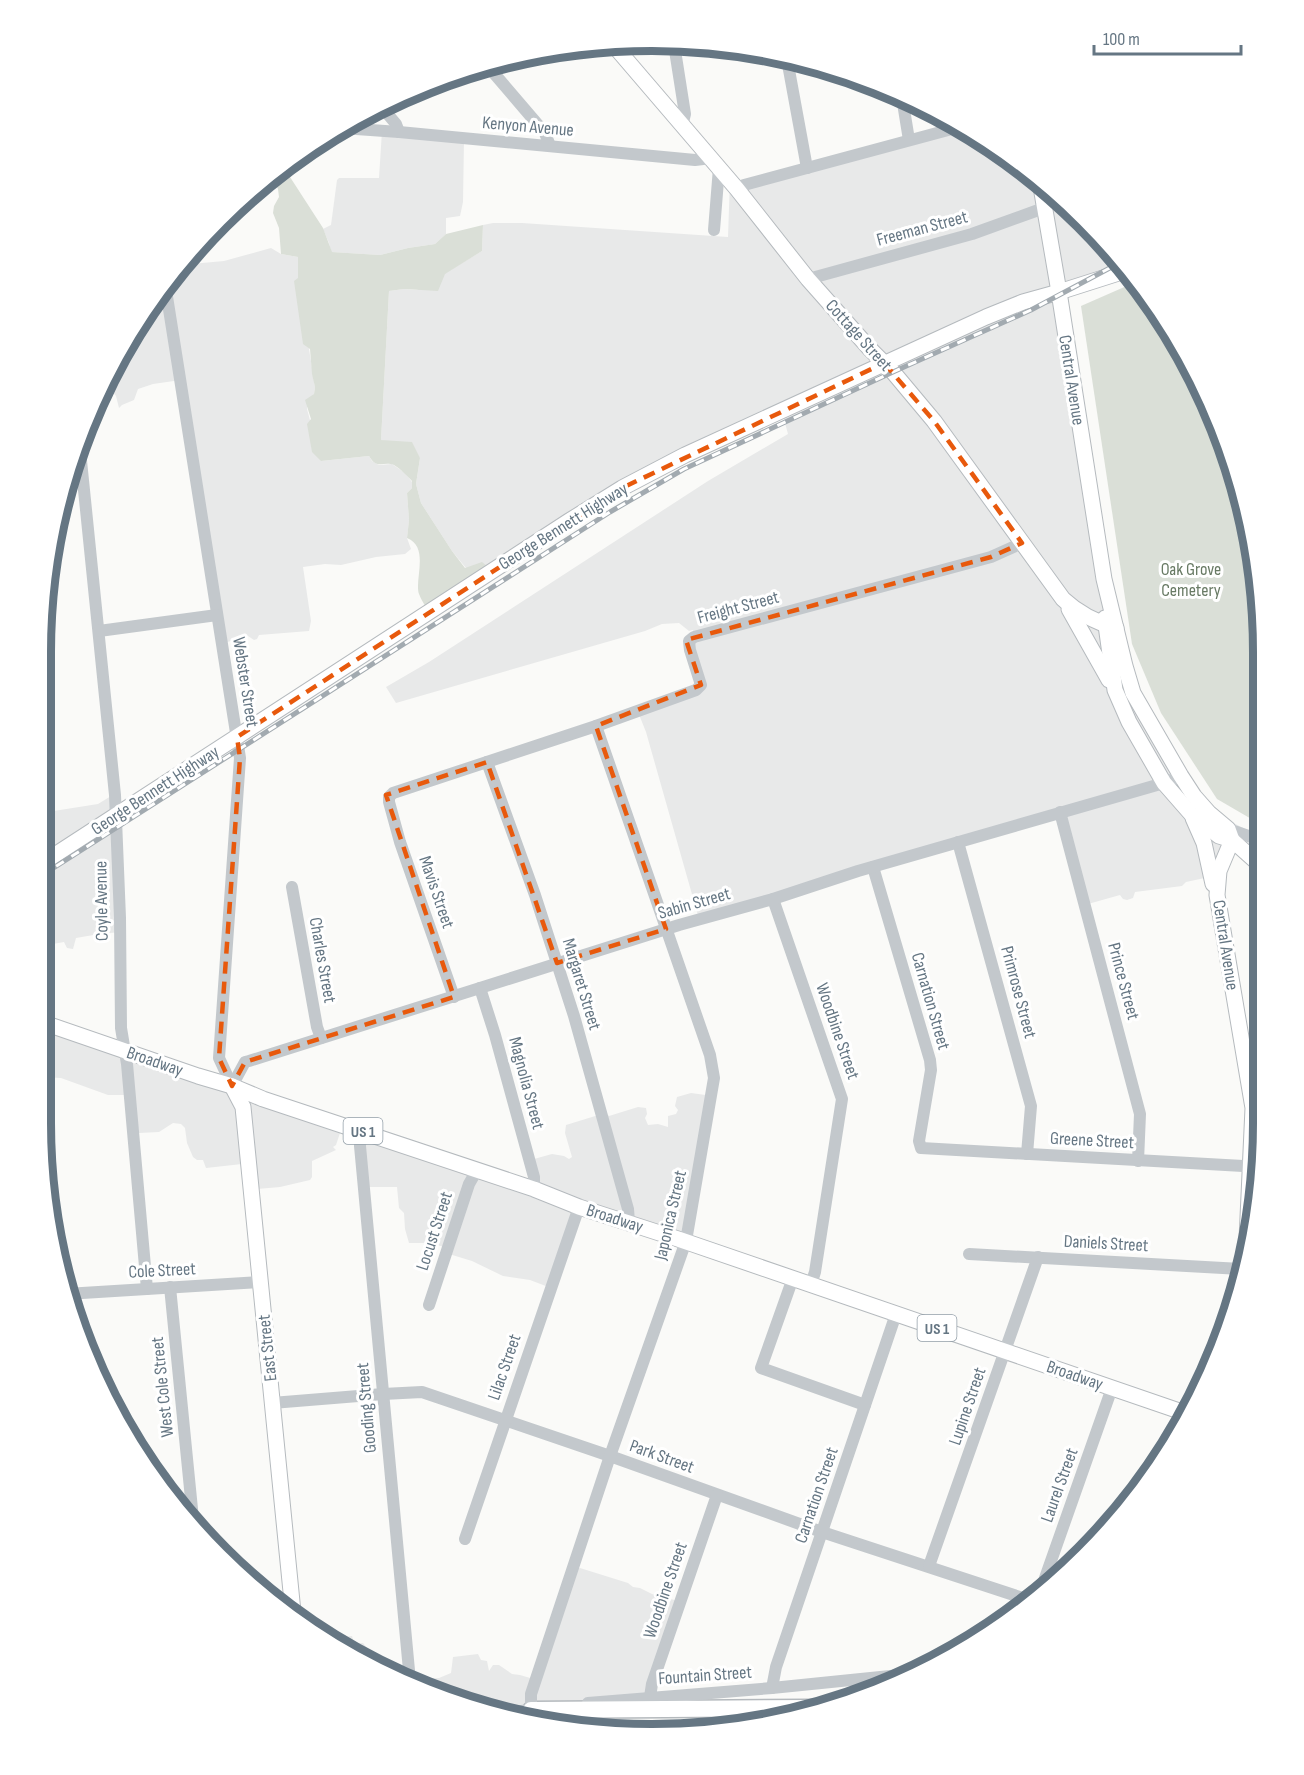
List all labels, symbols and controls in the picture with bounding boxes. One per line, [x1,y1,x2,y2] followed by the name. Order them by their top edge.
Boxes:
[1094,18,1241,56] scale bar
[1103,29,1140,50] text: 100 m
[481,112,574,141] street label: Kenyon Avenue
[874,206,970,251] street label: Freeman Street
[821,295,897,376] street label: Cottage Street
[1054,333,1089,427] street label: Central Avenue
[495,478,632,575] street label: George Bennett Highway
[1161,559,1221,601] park label: Oak Grove Cemetery
[695,586,782,628] street label: Freight Street
[228,635,263,729] street label: Webster Street
[87,741,223,840] street label: George Bennett Highway
[414,853,459,932] street label: Mavis Street
[90,861,113,941] street label: Coyle Avenue
[656,883,733,924] street label: Sabin Street
[1208,898,1243,992] street label: Central Avenue
[305,916,340,1005] street label: Charles Street
[558,936,606,1033] street label: Margaret Street
[1103,940,1144,1022] street label: Prince Street
[996,944,1041,1041] street label: Primrose Street
[907,950,955,1053] street label: Carnation Street
[811,980,864,1083] street label: Woodbine Street
[504,1035,549,1132] street label: Magnolia Street
[124,1042,186,1081] street label: Broadway
[344,1118,382,1144] road number: US 1
[1049,1128,1135,1153] street label: Greene Street
[650,1168,691,1263] street label: Japonica Street
[412,1189,457,1273] street label: Locust Street
[584,1199,646,1237] street label: Broadway
[1063,1231,1149,1256] street label: Daniels Street
[128,1258,197,1283] street label: Cole Street
[254,1313,281,1382] street label: East Street
[918,1315,956,1341] road number: US 1
[483,1331,526,1403] street label: Lilac Street
[147,1335,178,1438] street label: West Cole Street
[1044,1356,1106,1395] street label: Broadway
[352,1361,381,1454] street label: Gooding Street
[944,1364,991,1448] street label: Lupine Street
[627,1435,697,1478] street label: Park Street
[790,1444,843,1546] street label: Carnation Street
[1036,1445,1083,1525] street label: Laurel Street
[639,1539,692,1641] street label: Woodbine Street
[658,1662,753,1689] street label: Fountain Street

